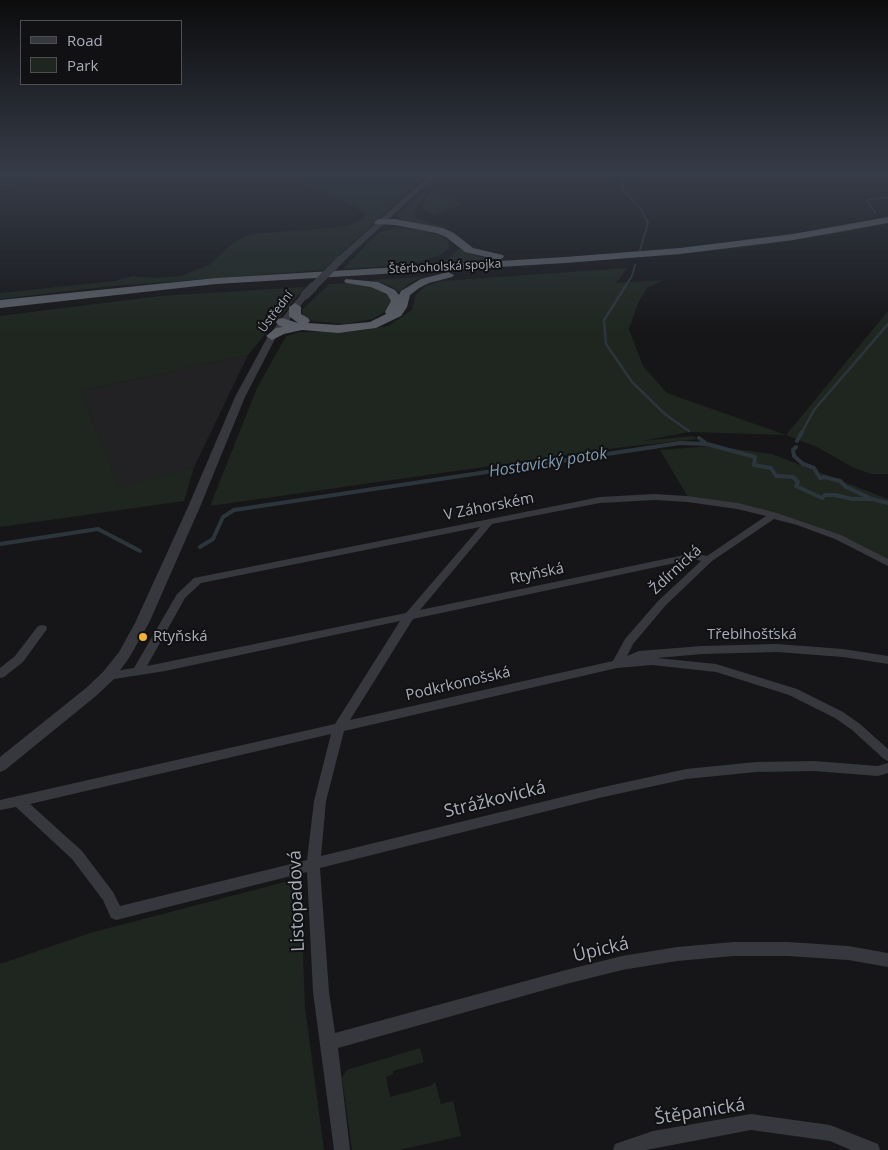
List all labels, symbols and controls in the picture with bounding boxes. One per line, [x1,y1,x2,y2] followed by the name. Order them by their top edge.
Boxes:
[20,20,182,85] legend
[67,30,103,50] text: Road
[67,55,98,75] text: Park
[388,257,502,277] street label: Štěrboholská spojka
[256,288,296,336] street label: Ústřední
[488,444,608,482] water label: Hostavický potok
[442,489,536,525] street label: V Záhorském
[646,542,706,598] street label: Ždírnická
[508,560,566,588] street label: Rtyňská
[707,626,797,644] street label: Třebihošťská
[153,628,208,646] place label: Rtyňská
[137,631,149,643] marker: Rtyňská
[404,663,512,705] street label: Podkrkonošská
[442,777,548,823] street label: Strážkovická
[284,850,310,952] street label: Listopadová
[571,933,631,967] street label: Úpická
[653,1094,747,1130] street label: Štěpanická

